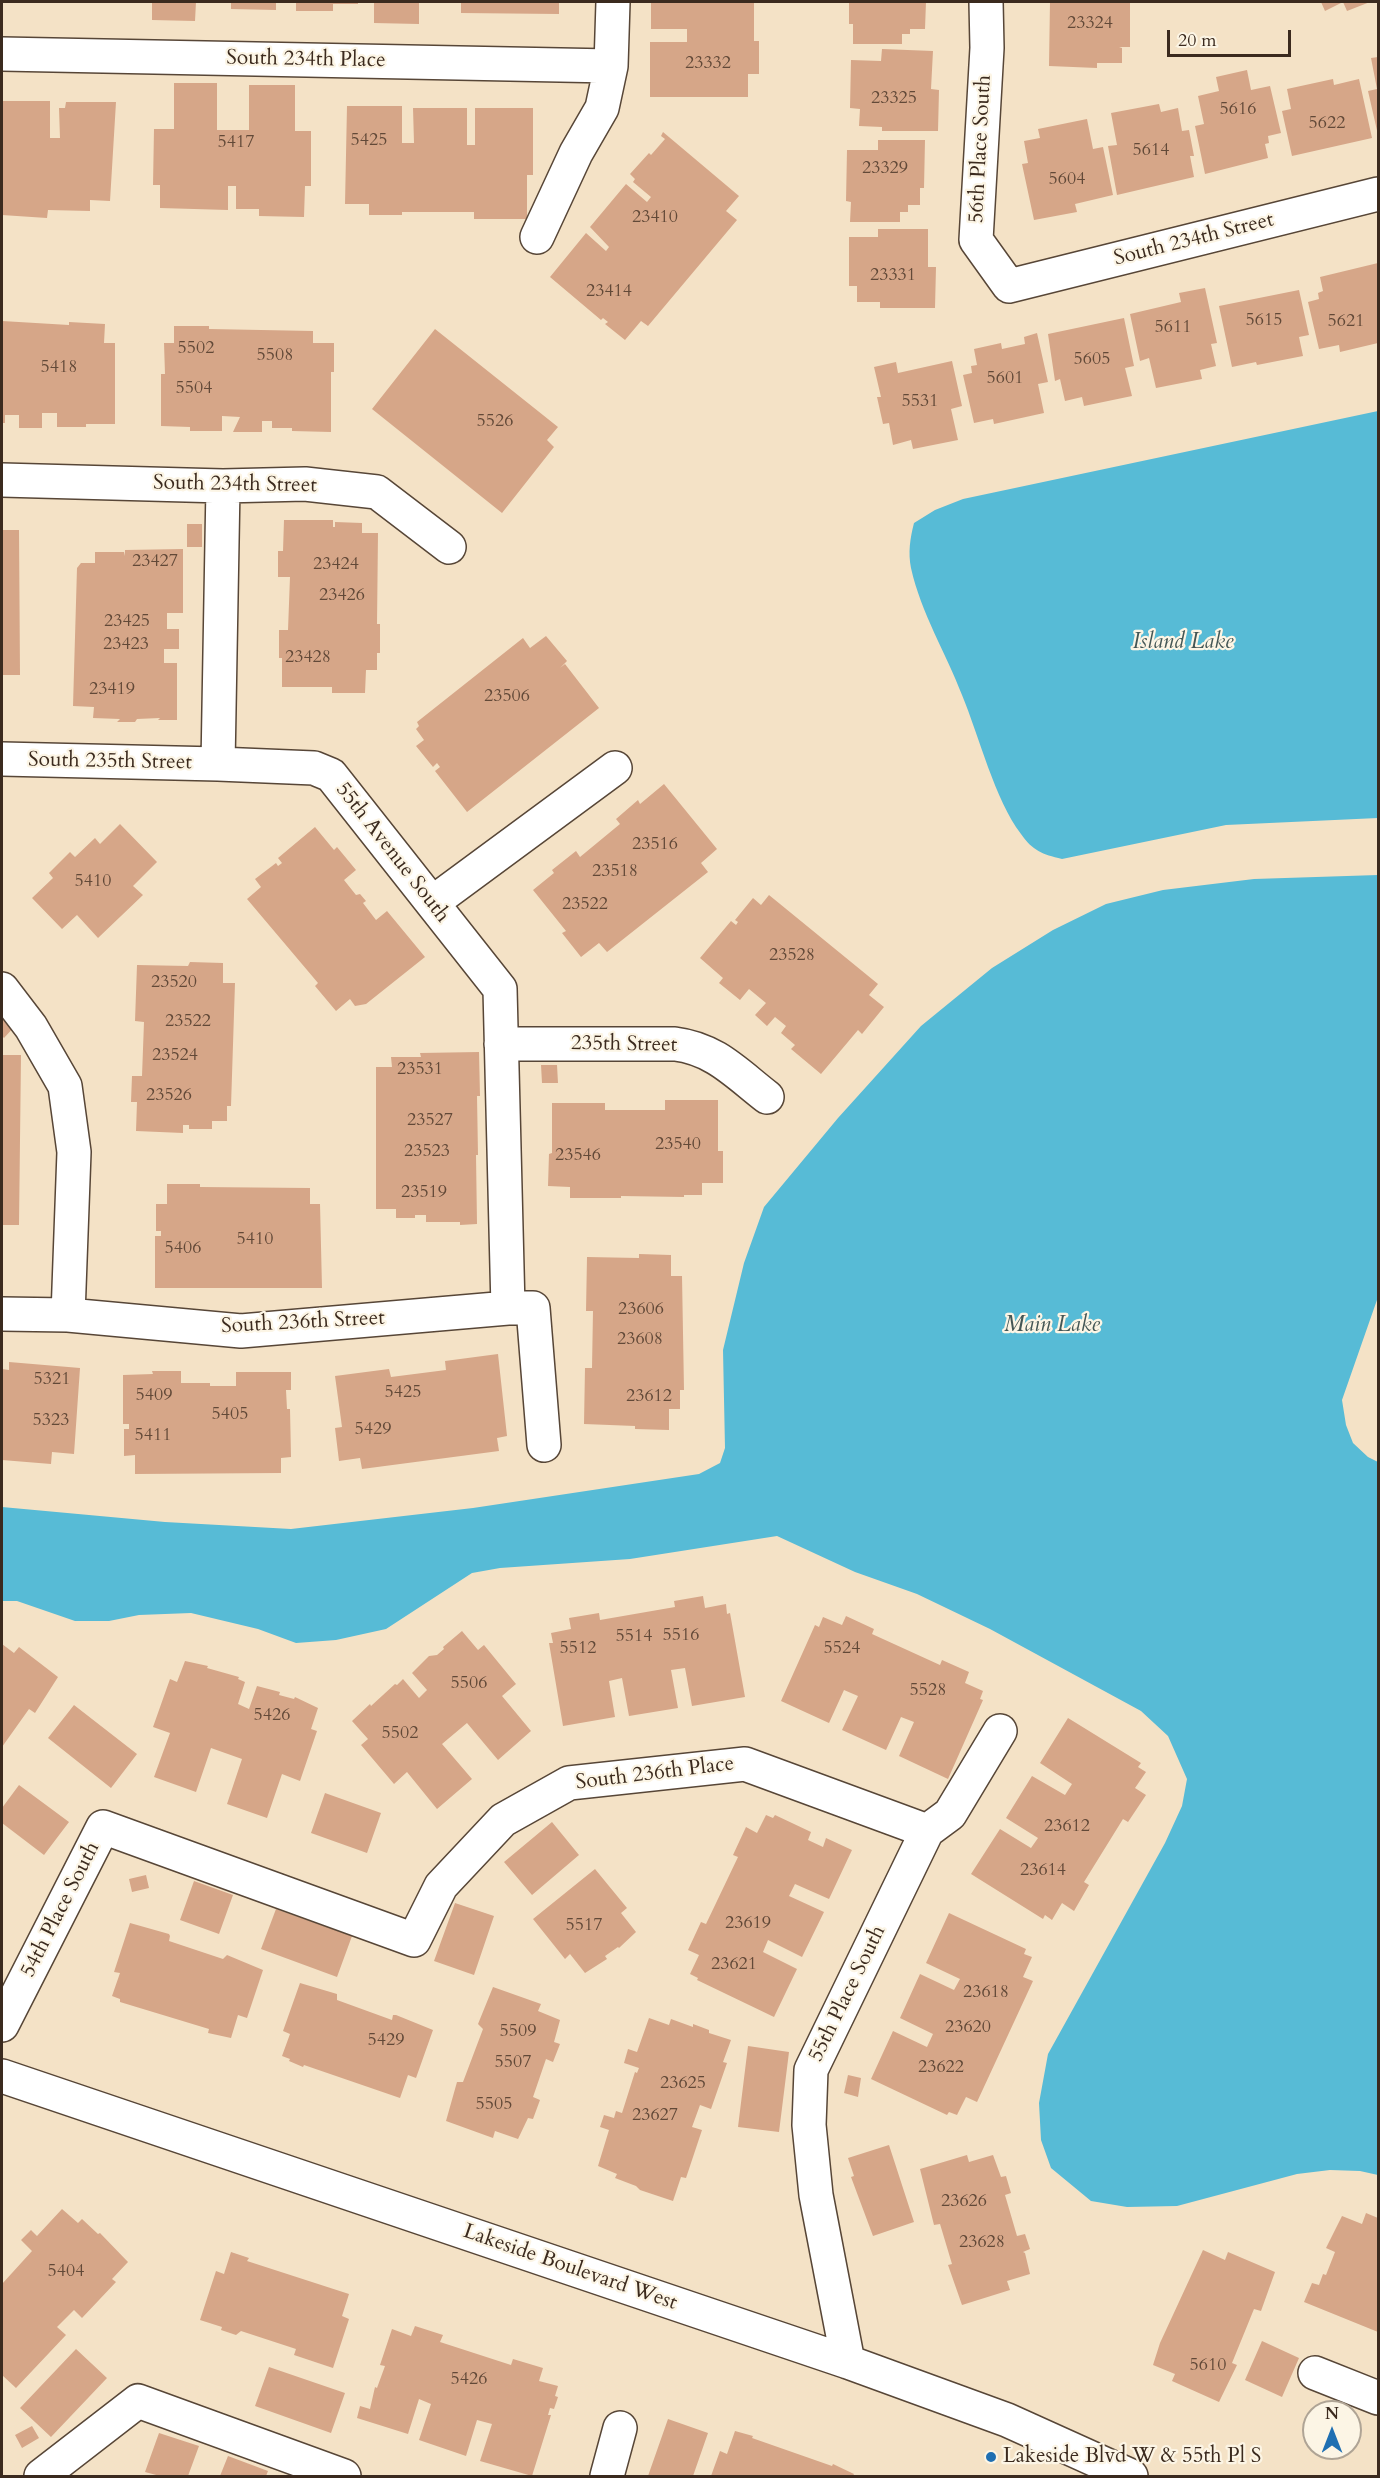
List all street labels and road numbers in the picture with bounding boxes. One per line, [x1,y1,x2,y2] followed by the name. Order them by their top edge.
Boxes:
[226,46,386,74] street label: South 234th Place
[965,74,997,224] street label: 56th Place South
[1111,208,1277,272] street label: South 234th Street
[153,471,317,499] street label: South 234th Street
[28,748,192,776] street label: South 235th Street
[330,778,454,928] street label: 55th Avenue South
[570,1031,678,1059] street label: 235th Street
[221,1306,385,1340] street label: South 236th Street
[574,1752,736,1796] street label: South 236th Place
[16,1838,106,1982] street label: 54th Place South
[804,1922,892,2066] street label: 55th Place South
[460,2220,680,2316] street label: Lakeside Boulevard West

